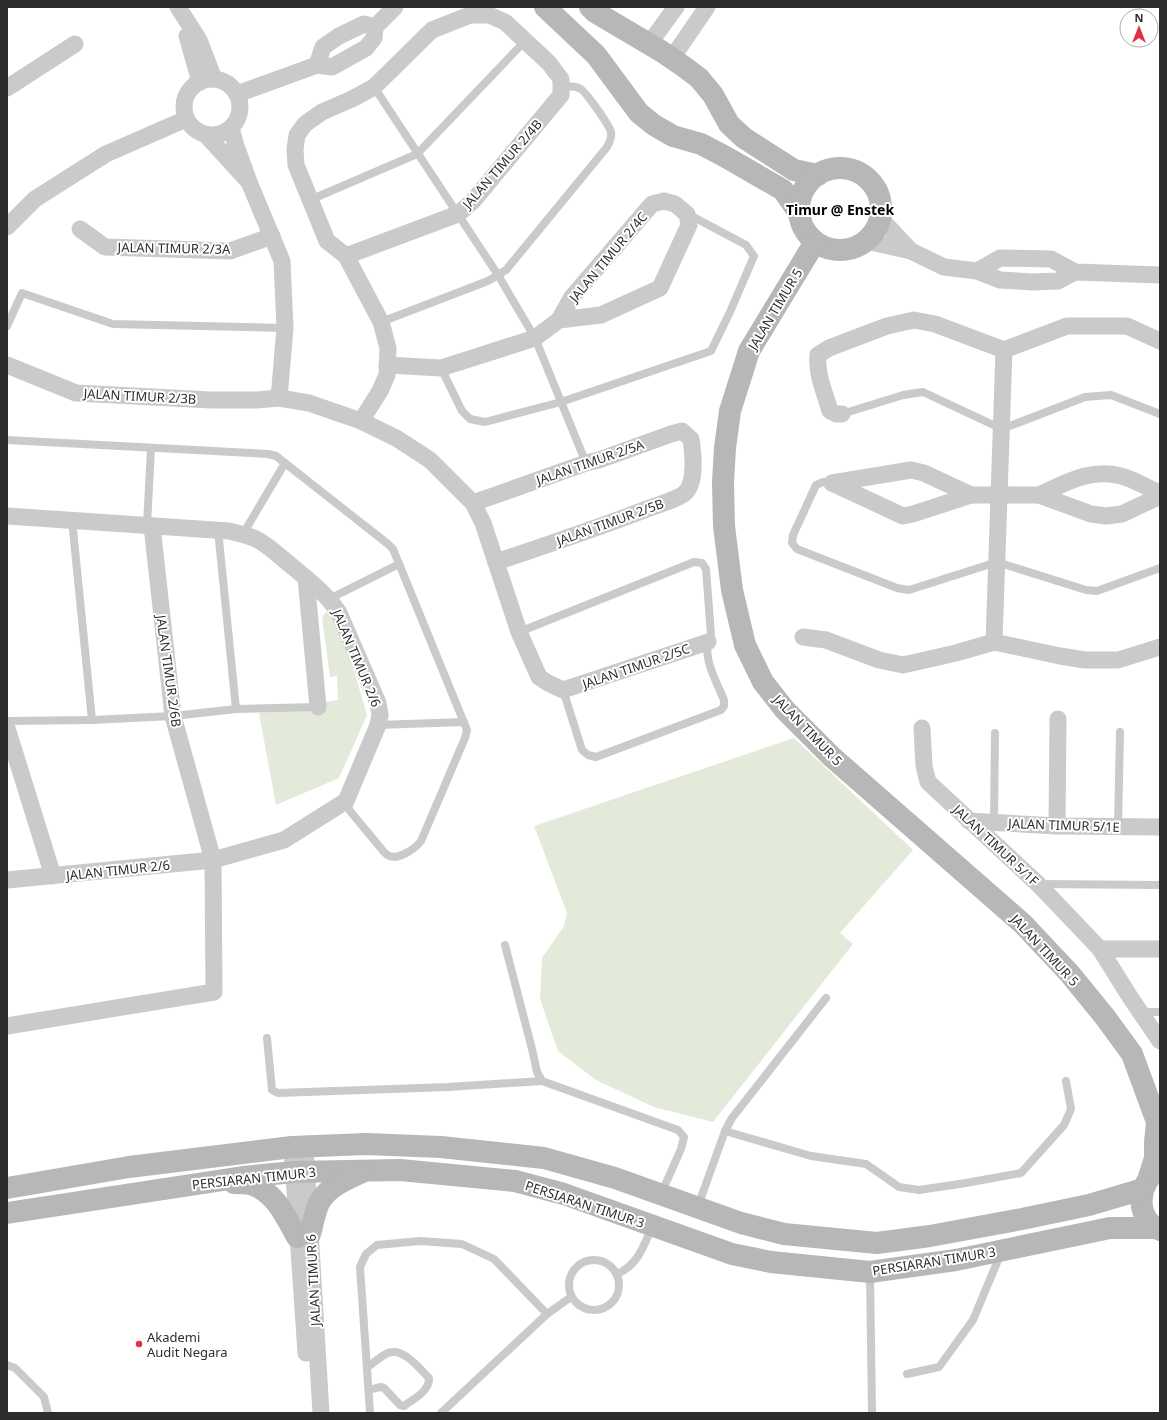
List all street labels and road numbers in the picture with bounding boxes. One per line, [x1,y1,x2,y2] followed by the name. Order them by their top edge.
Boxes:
[457,116,546,214] street label: JALAN TIMUR 2/4B
[564,208,651,307] street label: JALAN TIMUR 2/4C
[116,238,231,258] street label: JALAN TIMUR 2/3A
[743,265,806,355] street label: JALAN TIMUR 5
[81,384,197,408] street label: JALAN TIMUR 2/3B
[532,435,647,489] street label: JALAN TIMUR 2/5A
[552,494,666,550] street label: JALAN TIMUR 2/5B
[328,605,386,710] street label: JALAN TIMUR 2/6
[152,612,186,728] street label: JALAN TIMUR 2/6B
[578,639,692,693] street label: JALAN TIMUR 2/5C
[768,689,846,769] street label: JALAN TIMUR 5
[948,799,1043,890] street label: JALAN TIMUR 5/1F
[1006,814,1120,836] street label: JALAN TIMUR 5/1E
[63,856,171,885] street label: JALAN TIMUR 2/6
[1006,909,1083,990] street label: JALAN TIMUR 5
[191,1163,317,1193] street label: PERSIARAN TIMUR 3
[523,1176,647,1232] street label: PERSIARAN TIMUR 3
[302,1234,325,1328] street label: JALAN TIMUR 6
[871,1242,997,1280] street label: PERSIARAN TIMUR 3

